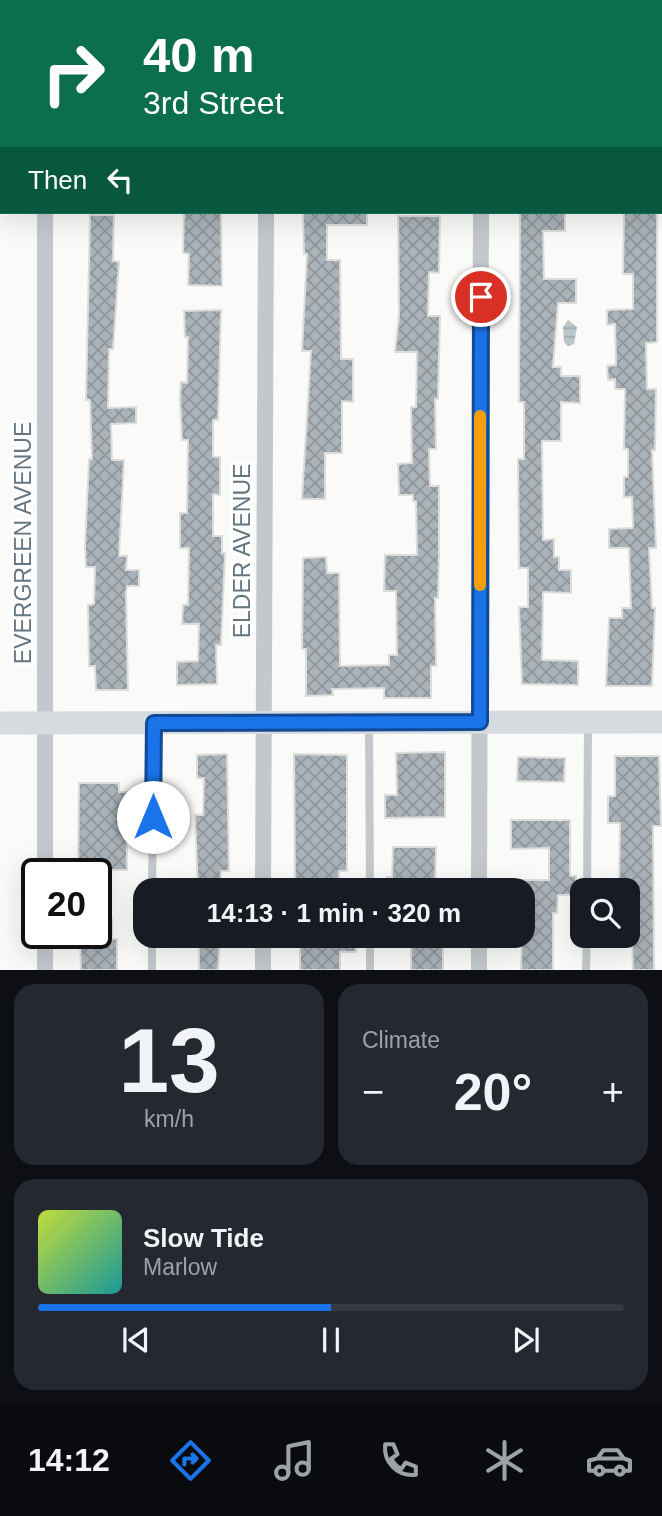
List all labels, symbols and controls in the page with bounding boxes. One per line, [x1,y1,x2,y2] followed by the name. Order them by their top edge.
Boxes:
[28,28,119,119] icon: right
[143,28,255,82] text: 40 m
[143,85,284,121] text: 3rd Street
[101,161,139,199] icon: left
[28,165,87,195] text: Then
[451,267,511,327] pin
[462,278,500,316] icon: arrive
[10,422,36,664] street label: EVERGREEN AVENUE
[229,464,255,638] street label: ELDER AVENUE
[116,780,190,854] position arrow
[21,858,112,949] speed limit sign: 20
[570,878,640,948] map controls
[570,878,640,948] button: search
[207,898,461,928] text: 14:13 · 1 min · 320 m
[118,1010,220,1111] text: 13
[362,1027,440,1053] text: Climate
[454,1063,532,1121] text: 20°
[362,1071,384,1113] text: −
[602,1071,624,1113] text: +
[144,1106,194,1132] text: km/h
[143,1223,264,1253] text: Slow Tide
[143,1254,217,1280] text: Marlow
[117,1321,155,1359] icon: previous
[312,1321,350,1359] icon: pause
[507,1321,545,1359] icon: next
[166,1436,215,1485] icon: directions
[270,1436,319,1485] icon: music
[375,1436,424,1485] icon: phone
[480,1436,529,1485] icon: climate
[585,1436,634,1485] icon: car
[28,1442,110,1478] text: 14:12

